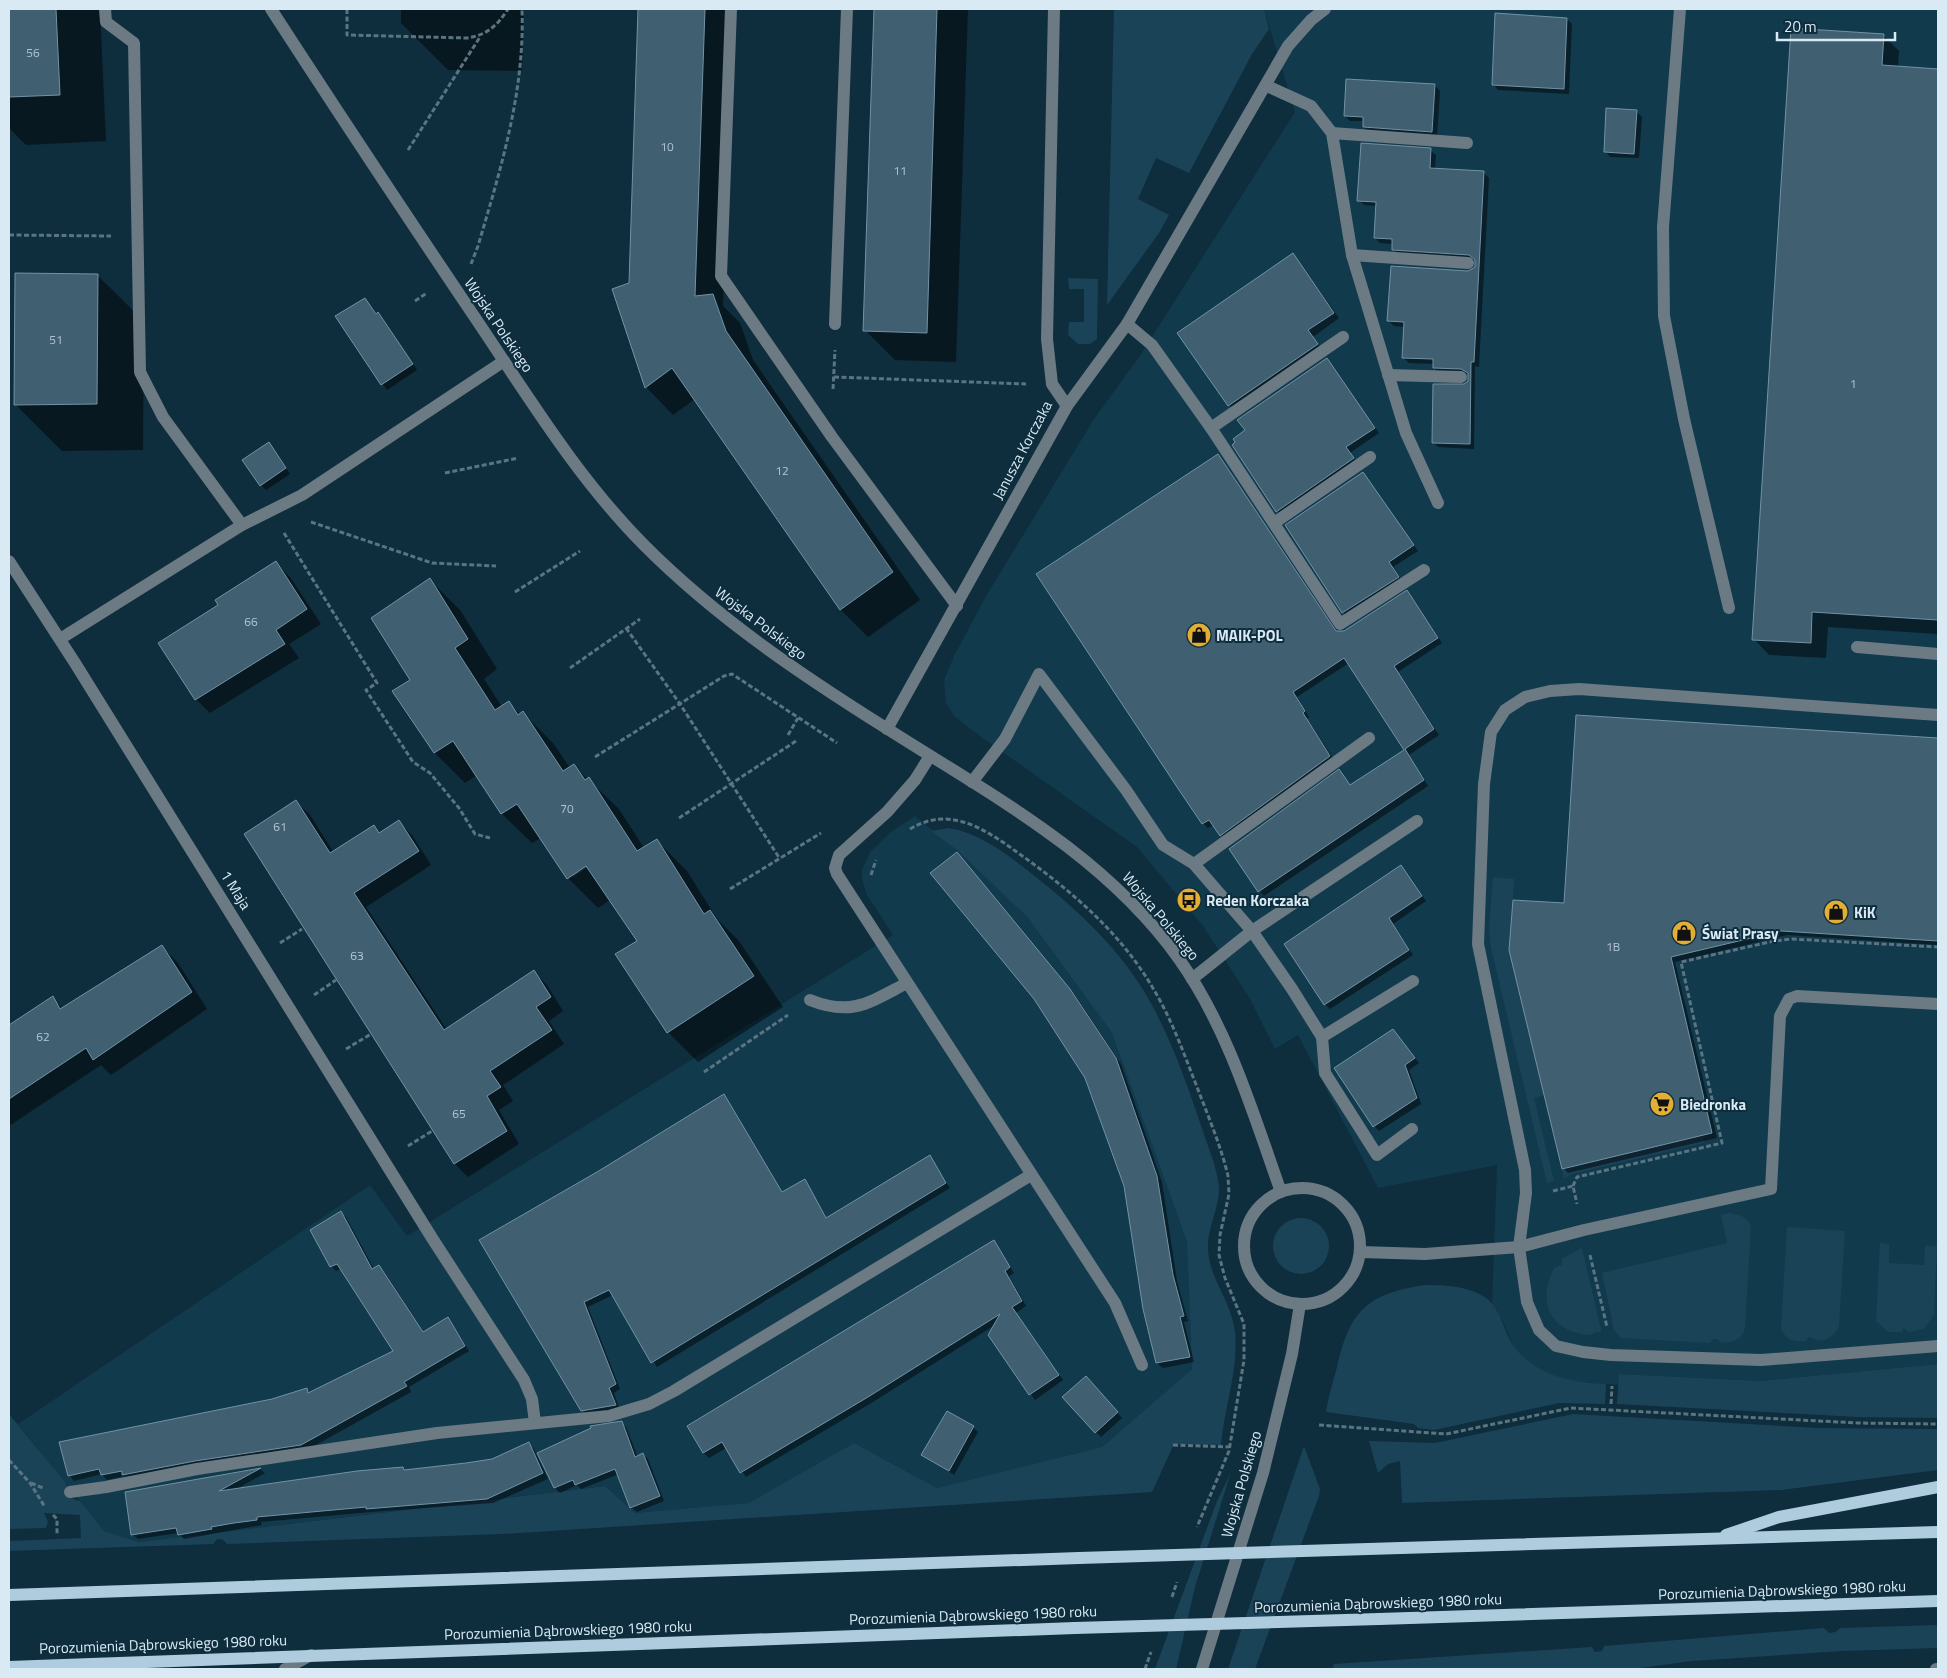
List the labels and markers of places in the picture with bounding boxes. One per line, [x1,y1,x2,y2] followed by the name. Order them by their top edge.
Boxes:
[1186,622,1212,648] shop icon: MAIK-POL
[1216,624,1283,647] place label: MAIK-POL
[1176,887,1202,913] bus stop icon: Reden Korczaka
[1206,889,1309,912] place label: Reden Korczaka
[1823,899,1849,925] shop icon: KiK
[1854,901,1876,924] place label: KiK
[1671,920,1697,946] shop icon: Świat Prasy
[1702,922,1779,945] place label: Świat Prasy
[1649,1091,1675,1117] supermarket icon: Biedronka
[1680,1093,1746,1116] place label: Biedronka

